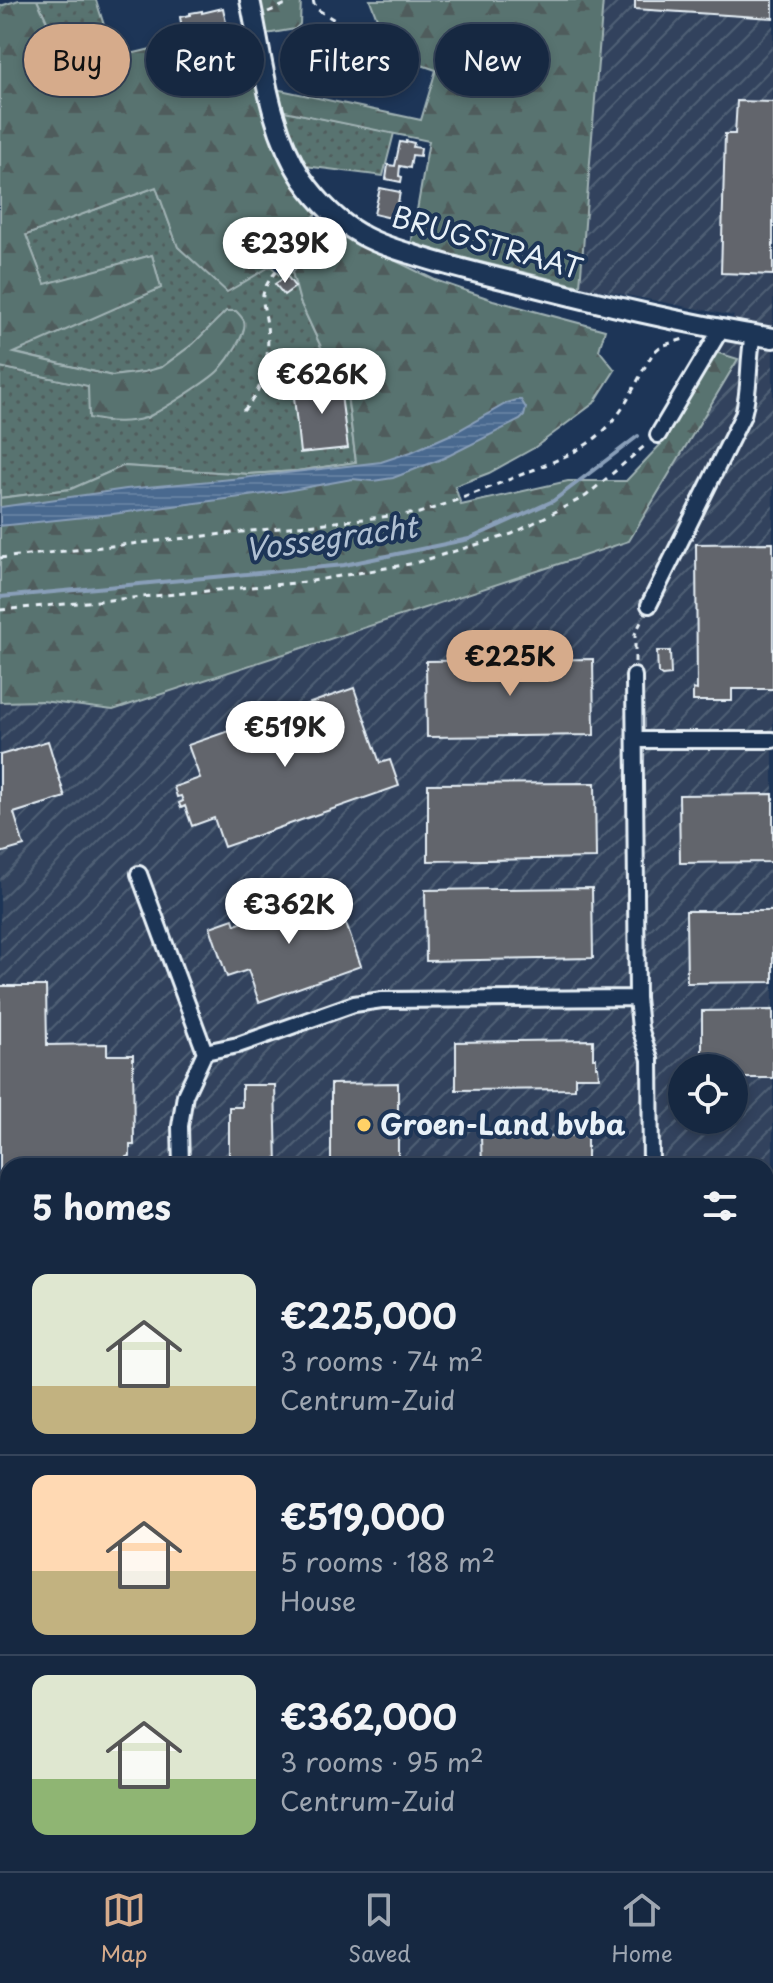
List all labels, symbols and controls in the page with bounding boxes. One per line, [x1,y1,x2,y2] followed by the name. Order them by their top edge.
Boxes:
[24,24,130,96] chip: Buy
[146,24,264,96] chip: Rent
[280,24,419,96] chip: Filters
[435,24,549,96] chip: New
[387,194,589,290] street label: BRUGSTRAAT
[229,217,341,285] pin: €239K
[241,223,329,262] text: €239K
[266,348,378,416] pin: €626K
[276,354,368,393] text: €626K
[242,502,423,571] water label: Vossegracht
[454,630,566,698] pin: €225K
[464,636,556,675] text: €225K
[229,701,341,769] pin: €519K
[244,707,326,746] text: €519K
[233,878,345,946] pin: €362K
[243,884,335,923] text: €362K
[668,1054,748,1134] map controls
[668,1054,748,1134] button: locate
[380,1102,626,1145] place label: Groen-Land bvba
[355,1116,373,1134] marker: Groen-Land bvba
[32,1180,171,1232] text: 5 homes
[698,1184,742,1228] icon: filters
[280,1289,457,1341] text: €225,000
[96,1306,192,1402] icon: home
[280,1341,484,1380] text: 3 rooms · 74 m²
[280,1380,456,1419] text: Centrum-Zuid
[280,1490,445,1542] text: €519,000
[96,1507,192,1603] icon: home
[280,1542,495,1581] text: 5 rooms · 188 m²
[280,1581,356,1620] text: House
[280,1690,457,1742] text: €362,000
[96,1707,192,1803] icon: home
[280,1742,484,1781] text: 3 rooms · 95 m²
[280,1781,456,1820] text: Centrum-Zuid
[100,1888,147,1969] tab: Map
[348,1888,411,1969] tab: Saved
[611,1888,673,1969] tab: Home

